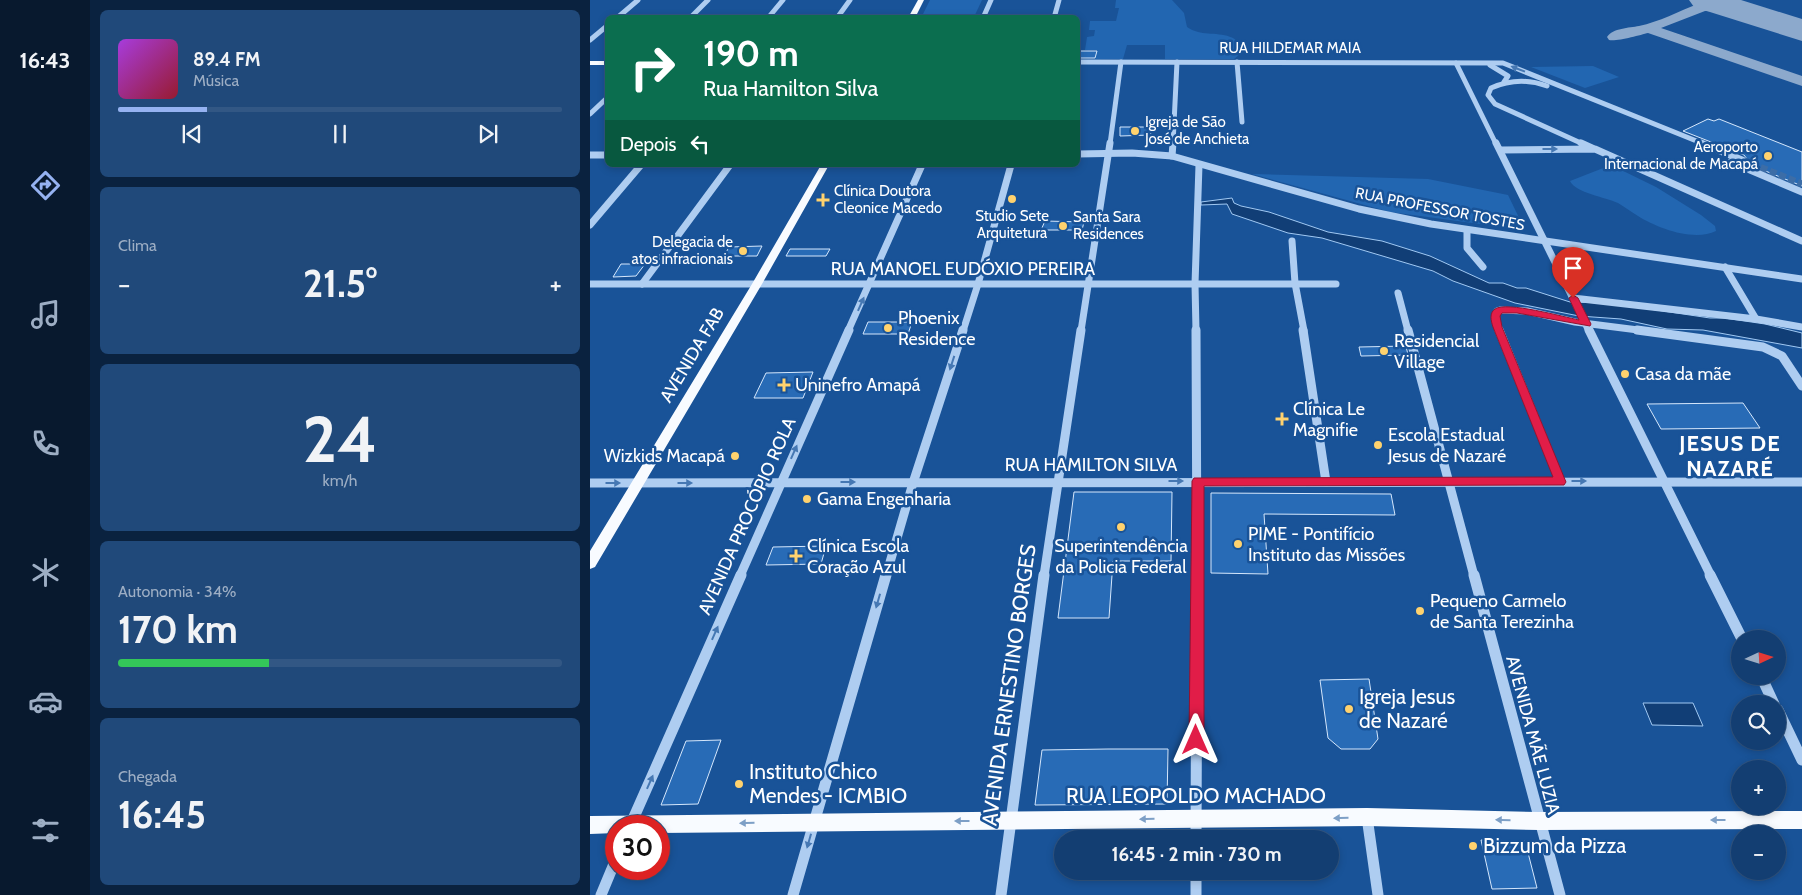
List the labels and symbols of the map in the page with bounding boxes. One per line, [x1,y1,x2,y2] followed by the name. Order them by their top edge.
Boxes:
[1219,39,1362,57] street label: RUA HILDEMAR MAIA
[1511,65,1526,72] one-way arrow
[1144,113,1250,148] place label: Igreja de São José de Anchieta
[1129,125,1141,137] marker: Igreja de São José de Anchieta
[1604,138,1759,173] place label: Aeroporto Internacional de Macapá
[1542,145,1558,153] one-way arrow
[1762,150,1774,162] marker: Aeroporto Internacional de Macapá
[834,182,942,217] place label: Clínica Doutora Cleonice Macedo
[1354,184,1526,234] street label: RUA PROFESSOR TOSTES
[816,193,830,207] marker: Clínica Doutora Cleonice Macedo
[1006,193,1018,205] marker: Studio Sete Arquitetura
[975,207,1049,242] place label: Studio Sete Arquitetura
[1073,208,1144,243] place label: Santa Sara Residences
[1057,220,1069,232] marker: Santa Sara Residences
[632,233,733,268] place label: Delegacia de atos infracionais
[737,245,749,257] marker: Delegacia de atos infracionais
[1552,247,1594,298] pin
[831,258,1095,280] street label: RUA MANOEL EUDÓXIO PEREIRA
[858,297,866,311] one-way arrow
[655,303,729,406] street label: AVENIDA FAB
[898,307,976,350] place label: Phoenix Residence
[882,322,894,334] marker: Phoenix Residence
[1394,330,1480,373] place label: Residencial Village
[1378,345,1390,357] marker: Residencial Village
[948,355,955,370] one-way arrow
[1635,363,1731,385] place label: Casa da mãe
[1619,368,1631,380] marker: Casa da mãe
[795,374,921,396] place label: Uninefro Amapá
[777,378,791,392] marker: Uninefro Amapá
[1293,398,1365,441] place label: Clínica Le Magnifie
[1275,412,1289,426] marker: Clínica Le Magnifie
[693,414,801,618] street label: AVENIDA PROCÓPIO ROLA
[1387,424,1506,467] place label: Escola Estadual Jesus de Nazaré
[1678,430,1781,482] district label: JESUS DE NAZARÉ
[1372,439,1384,451] marker: Escola Estadual Jesus de Nazaré
[604,445,725,467] place label: Wizkids Macapá
[791,445,799,459] one-way arrow
[729,450,741,462] marker: Wizkids Macapá
[1005,454,1177,476] street label: RUA HAMILTON SILVA
[1168,477,1184,485] one-way arrow
[840,478,856,486] one-way arrow
[1572,478,1588,486] one-way arrow
[605,479,621,487] one-way arrow
[677,479,693,487] one-way arrow
[817,488,951,510] place label: Gama Engenharia
[801,493,813,505] marker: Gama Engenharia
[1115,521,1127,533] marker: Superintendência da Policia Federal
[1248,523,1405,566] place label: PIME - Pontifício Instituto das Missões
[807,535,909,578] place label: Clínica Escola Coração Azul
[1054,535,1188,578] place label: Superintendência da Policia Federal
[1232,538,1244,550] marker: PIME - Pontifício Instituto das Missões
[976,543,1041,827] street label: AVENIDA ERNESTINO BORGES
[789,549,803,563] marker: Clínica Escola Coração Azul
[1430,590,1574,633] place label: Pequeno Carmelo de Santa Terezinha
[874,594,882,609] one-way arrow
[1414,605,1426,617] marker: Pequeno Carmelo de Santa Terezinha
[712,626,720,640] one-way arrow
[1731,630,1786,685] north arrow
[1501,653,1565,817] street label: AVENIDA MÃE LUZIA
[1359,684,1455,733] place label: Igreja Jesus de Nazaré
[1343,703,1355,715] marker: Igreja Jesus de Nazaré
[1169,713,1221,765] position arrow
[749,759,907,808] place label: Instituto Chico Mendes - ICMBIO
[646,775,654,789] one-way arrow
[733,778,745,790] marker: Instituto Chico Mendes - ICMBIO
[1066,783,1326,808] street label: RUA LEOPOLDO MACHADO
[1333,814,1349,822] one-way arrow
[605,815,670,880] speed limit sign: 30
[1139,815,1155,823] one-way arrow
[1495,816,1511,824] one-way arrow
[1710,816,1726,824] one-way arrow
[954,817,970,825] one-way arrow
[739,819,755,827] one-way arrow
[1483,833,1626,858] place label: Bizzum da Pizza
[804,834,812,849] one-way arrow
[1467,840,1479,852] marker: Bizzum da Pizza

